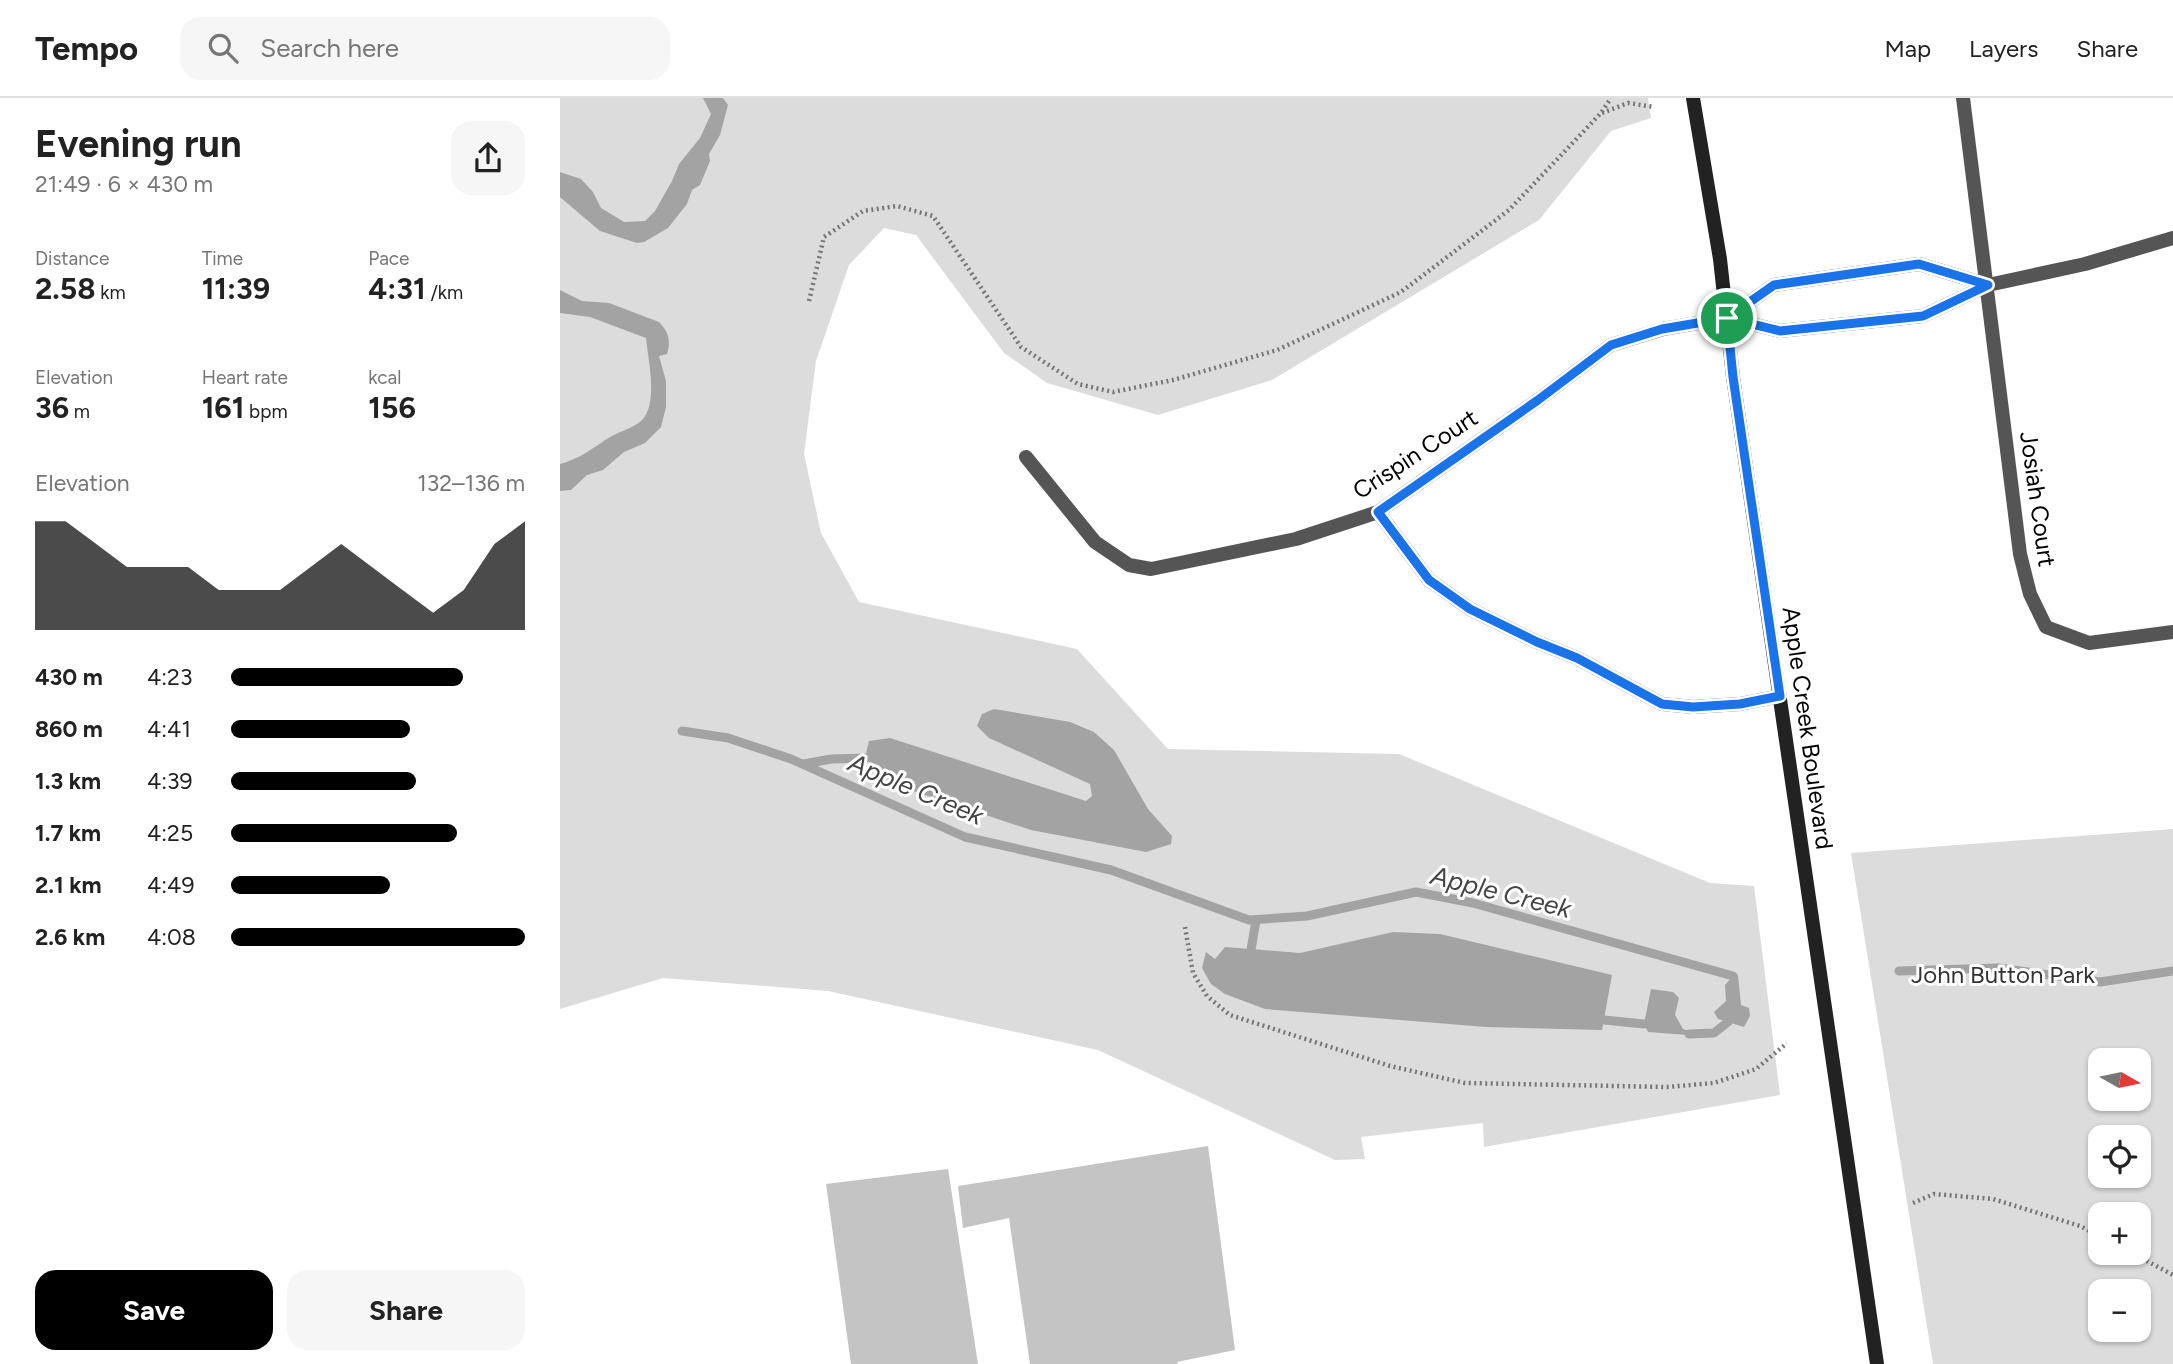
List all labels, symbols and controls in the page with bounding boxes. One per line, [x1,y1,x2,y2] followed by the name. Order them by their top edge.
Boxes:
[180,17,670,80] search box
[35,29,138,68] text: Tempo
[204,29,242,67] icon: search
[260,32,399,64] text: Search here
[1884,34,1931,63] text: Map
[1969,34,2038,63] text: Layers
[2076,34,2138,63] text: Share
[35,121,242,167] text: Evening run
[451,121,525,195] button: share
[35,170,213,198] text: 21:49 · 6 × 430 m
[35,247,109,270] text: Distance
[202,247,243,270] text: Time
[368,247,409,270] text: Pace
[35,270,96,307] text: 2.58
[202,270,270,307] text: 11:39
[368,270,426,307] text: 4:31
[96,281,126,304] text: km
[426,281,463,304] text: /km
[1697,288,1757,348] pin
[1708,299,1746,337] icon: arrive
[35,366,113,389] text: Elevation
[202,366,288,389] text: Heart rate
[368,366,402,389] text: kcal
[35,389,69,426] text: 36
[202,389,244,426] text: 161
[368,389,416,426] text: 156
[69,400,90,423] text: m
[244,400,288,423] text: bpm
[1347,403,1483,505] street label: Crispin Court
[2014,429,2062,569] street label: Josiah Court
[35,469,130,497] text: Elevation
[417,469,525,497] text: 132–136 m
[1777,605,1839,851] street label: Apple Creek Boulevard
[35,663,103,691] text: 430 m
[147,663,192,691] text: 4:23
[35,715,103,743] text: 860 m
[147,715,191,743] text: 4:41
[843,746,990,832] water label: Apple Creek
[35,767,101,795] text: 1.3 km
[147,767,193,795] text: 4:39
[35,819,101,847] text: 1.7 km
[147,819,193,847] text: 4:25
[1426,859,1576,925] water label: Apple Creek
[35,871,102,899] text: 2.1 km
[147,871,194,899] text: 4:49
[35,923,105,951] text: 2.6 km
[147,923,196,951] text: 4:08
[1911,960,2095,989] park label: John Button Park
[2088,1048,2151,1111] north arrow
[2088,1048,2151,1342] map controls
[2088,1125,2151,1188] button: locate
[2088,1202,2151,1265] button: +
[35,1270,273,1350] button: Save
[287,1270,525,1350] button: Share
[2088,1279,2151,1342] button: −

